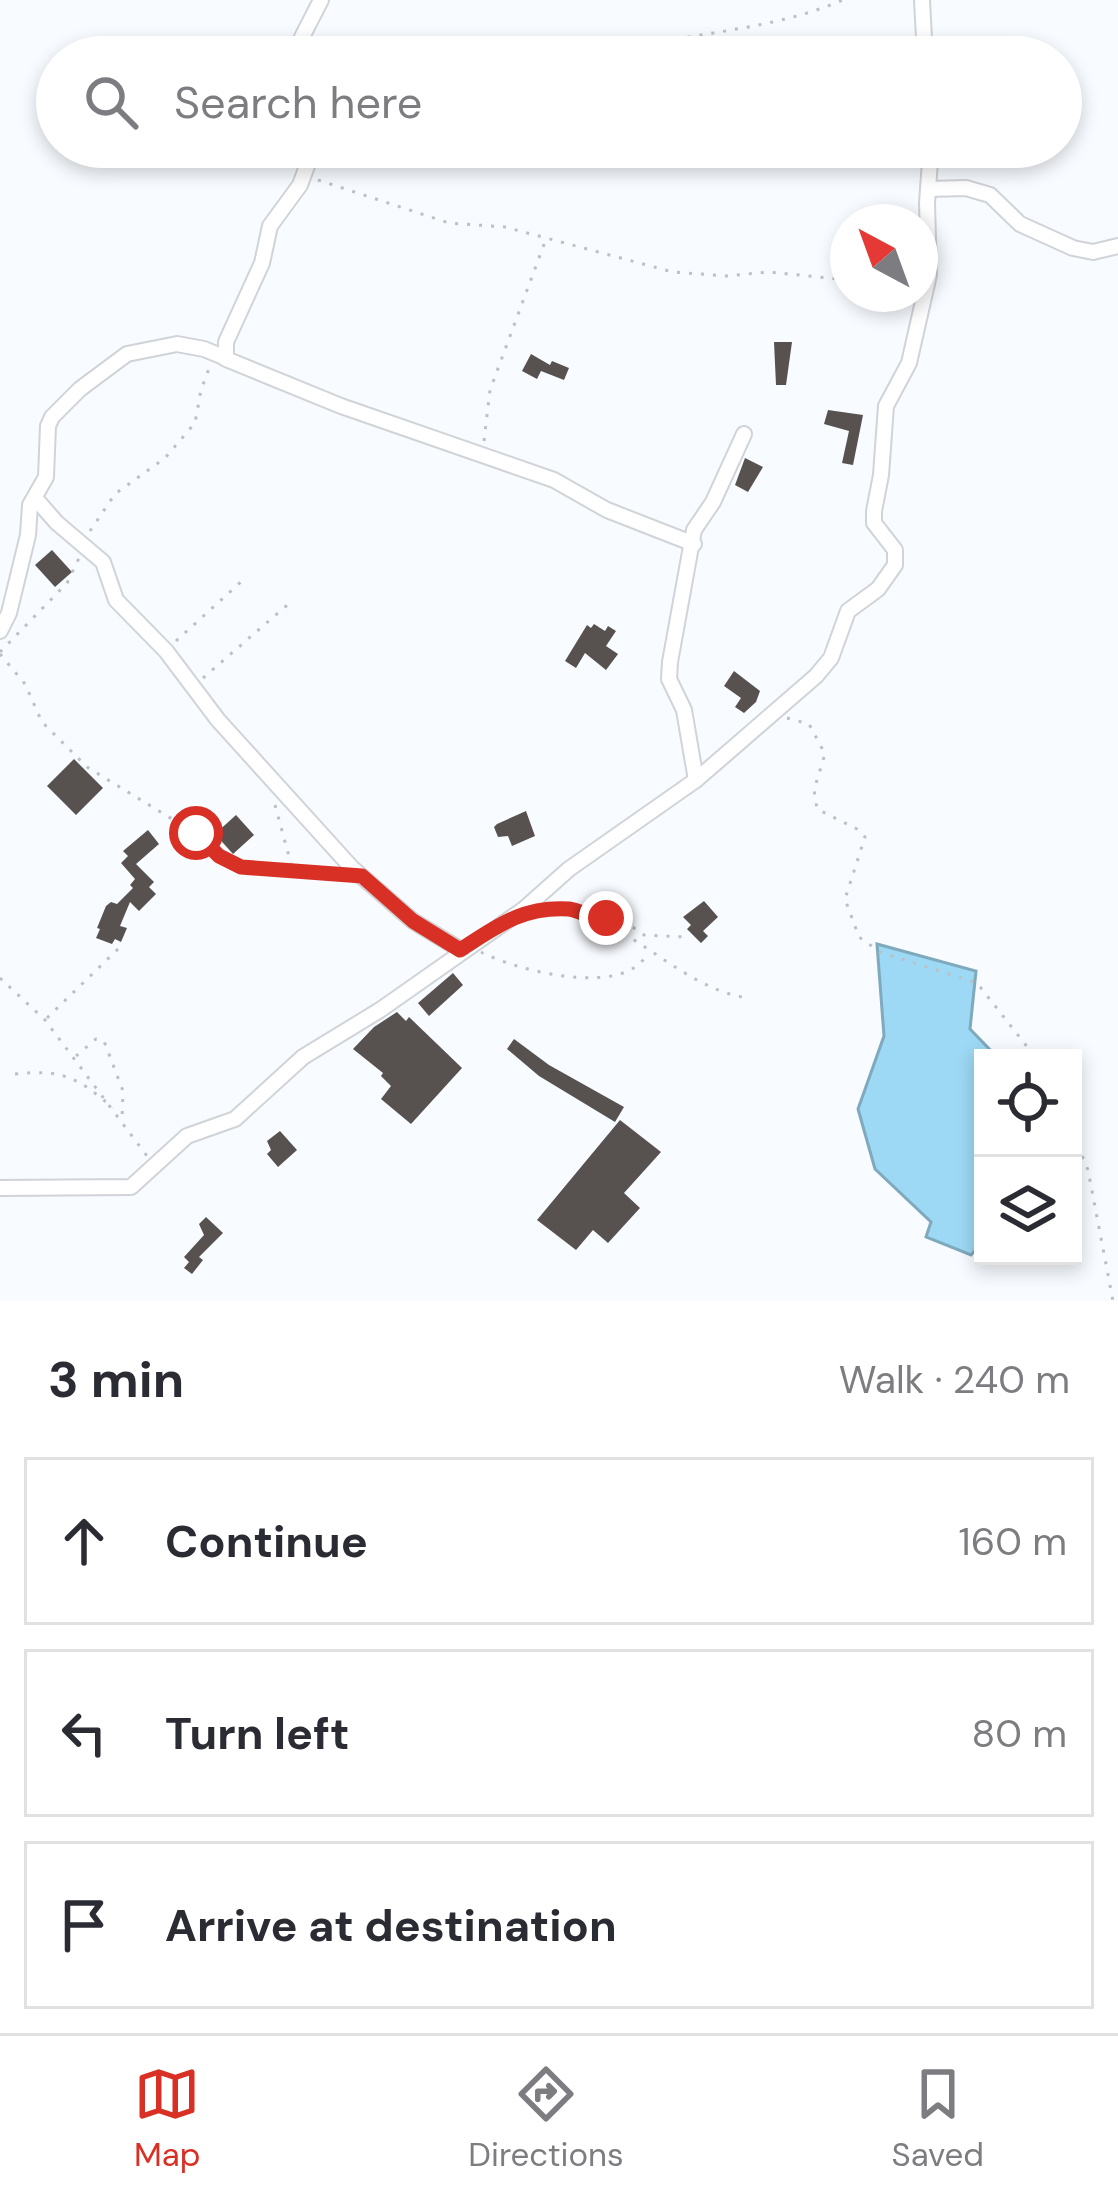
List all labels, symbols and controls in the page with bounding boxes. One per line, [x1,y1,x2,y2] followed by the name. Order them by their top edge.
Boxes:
[36,36,1082,168] search box
[78,69,144,135] icon: search
[174,73,422,132] text: Search here
[830,204,938,312] north arrow
[169,806,223,860] route start
[579,891,633,945] route end
[974,1049,1082,1265] map controls
[974,1049,1082,1157] button: locate
[974,1157,1082,1265] button: layers
[48,1346,184,1413] text: 3 min
[839,1354,1070,1405] text: Walk · 240 m
[51,1508,117,1574] icon: ahead
[165,1512,368,1571] text: Continue
[959,1516,1067,1567] text: 160 m
[51,1700,117,1766] icon: left
[165,1704,349,1763] text: Turn left
[971,1708,1067,1759] text: 80 m
[51,1892,117,1958] icon: arrive
[165,1896,617,1955] text: Arrive at destination
[134,2061,200,2176] tab: Map
[468,2061,624,2176] tab: Directions
[892,2061,984,2176] tab: Saved

